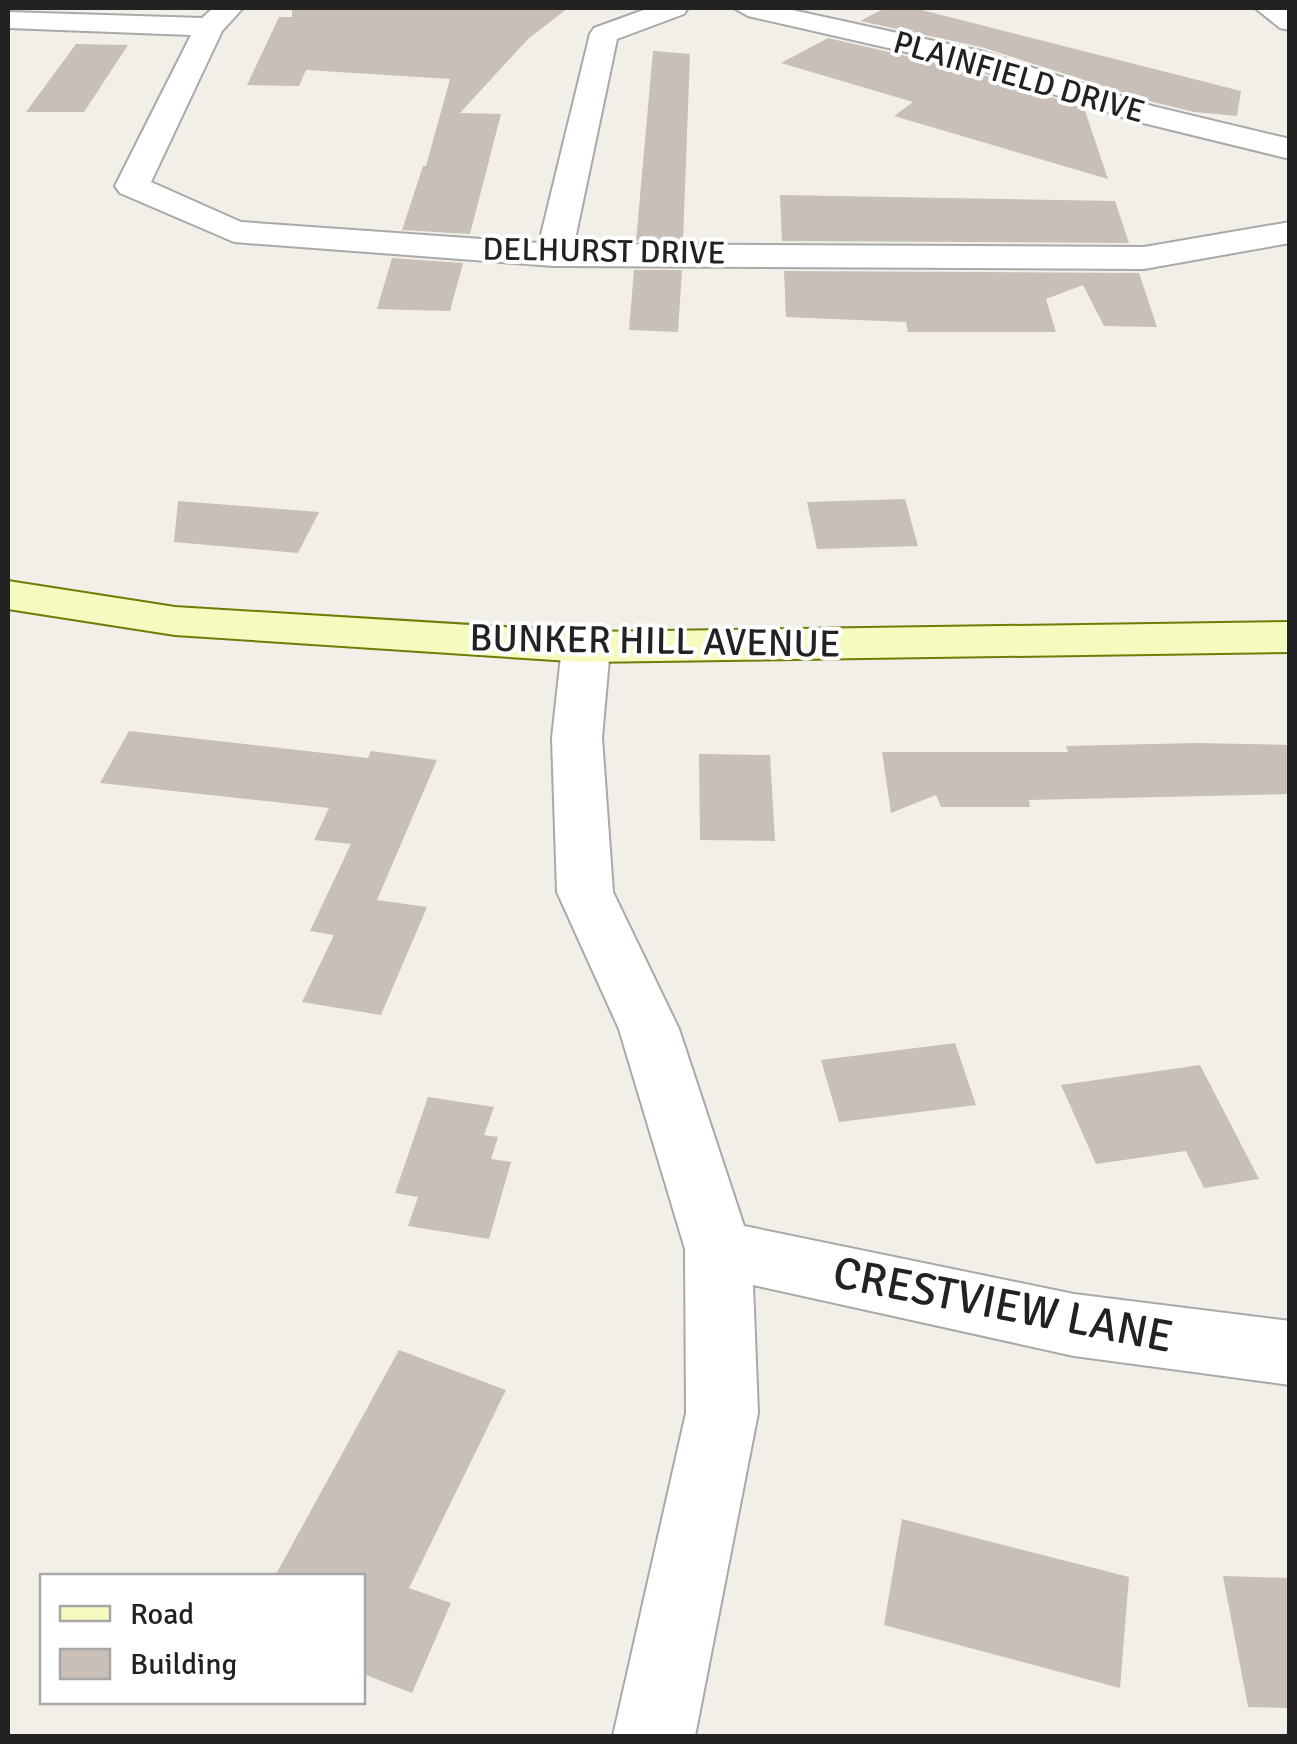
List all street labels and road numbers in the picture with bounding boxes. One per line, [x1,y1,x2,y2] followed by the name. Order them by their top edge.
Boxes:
[889,22,1149,132] street label: PLAINFIELD DRIVE
[482,229,726,273] street label: DELHURST DRIVE
[469,614,841,668] street label: BUNKER HILL AVENUE
[828,1245,1178,1365] street label: CRESTVIEW LANE

